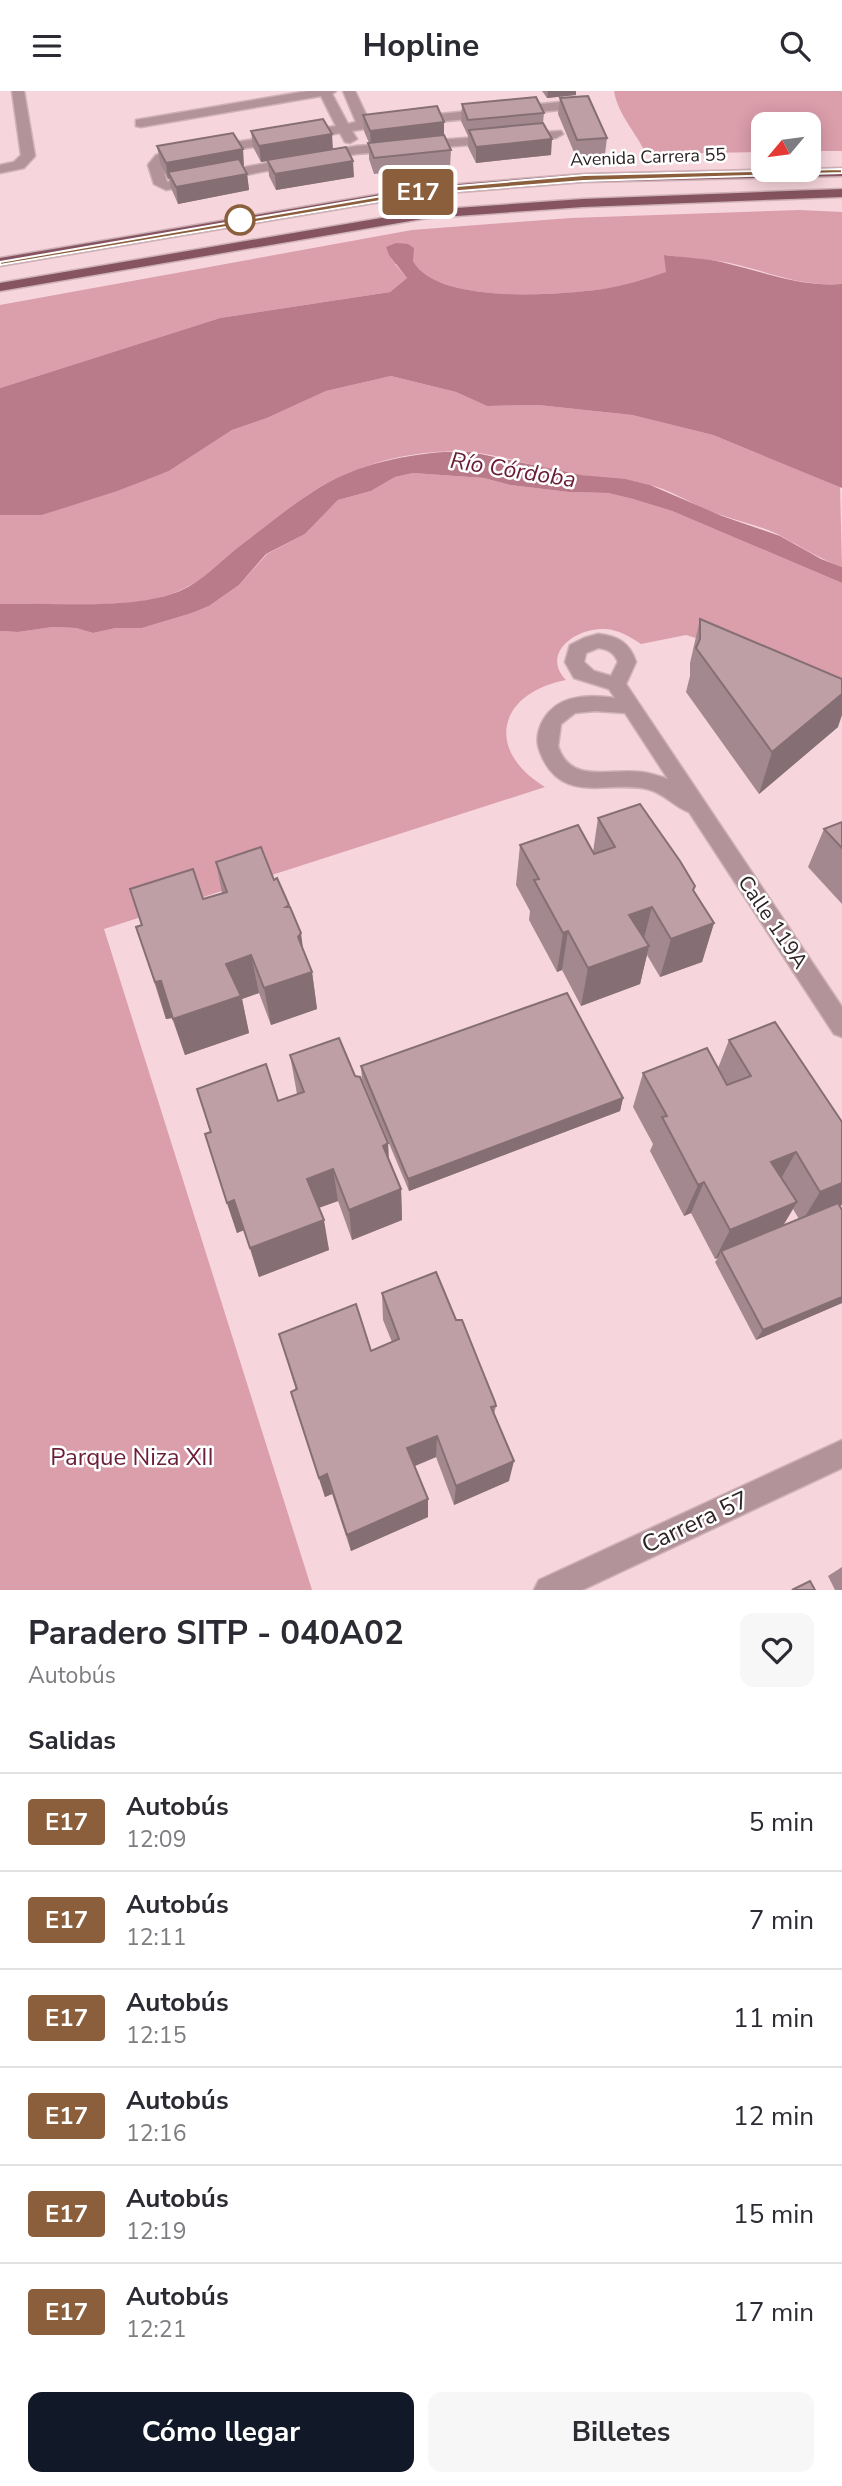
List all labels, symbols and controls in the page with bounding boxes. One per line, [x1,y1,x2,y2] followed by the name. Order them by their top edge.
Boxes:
[363,24,479,67] text: Hopline
[28,27,66,65] icon: menu
[776,27,814,65] icon: search
[751,112,821,182] north arrow
[751,112,821,182] map controls
[570,142,726,172] street label: Avenida Carrera 55
[378,169,458,215] line badge: E17
[396,176,440,208] text: E17
[225,205,255,235] unlabelled marker
[448,445,578,495] water label: Río Córdoba
[731,870,815,974] street label: Calle 119A
[50,1441,214,1473] park label: Parque Niza XII
[636,1483,754,1561] street label: Carrera 57
[28,1611,404,1656] text: Paradero SITP - 040A02
[740,1613,814,1687] button: heart
[28,1660,116,1691] text: Autobús
[28,1723,116,1758] text: Salidas
[126,1789,229,1824] text: Autobús
[749,1805,814,1840] text: 5 min
[45,1806,88,1838] text: E17
[126,1824,186,1855] text: 12:09
[126,1887,229,1922] text: Autobús
[749,1903,814,1938] text: 7 min
[45,1904,88,1936] text: E17
[126,1922,186,1953] text: 12:11
[126,1985,229,2020] text: Autobús
[733,2001,814,2036] text: 11 min
[45,2002,88,2034] text: E17
[126,2020,186,2051] text: 12:15
[126,2083,229,2118] text: Autobús
[733,2099,814,2134] text: 12 min
[45,2100,88,2132] text: E17
[126,2118,186,2149] text: 12:16
[126,2181,229,2216] text: Autobús
[733,2197,814,2232] text: 15 min
[45,2198,88,2230] text: E17
[126,2216,186,2247] text: 12:19
[126,2279,229,2314] text: Autobús
[733,2295,814,2330] text: 17 min
[45,2296,88,2328] text: E17
[126,2314,186,2345] text: 12:21
[28,2392,414,2472] button: Cómo llegar
[428,2392,814,2472] button: Billetes

